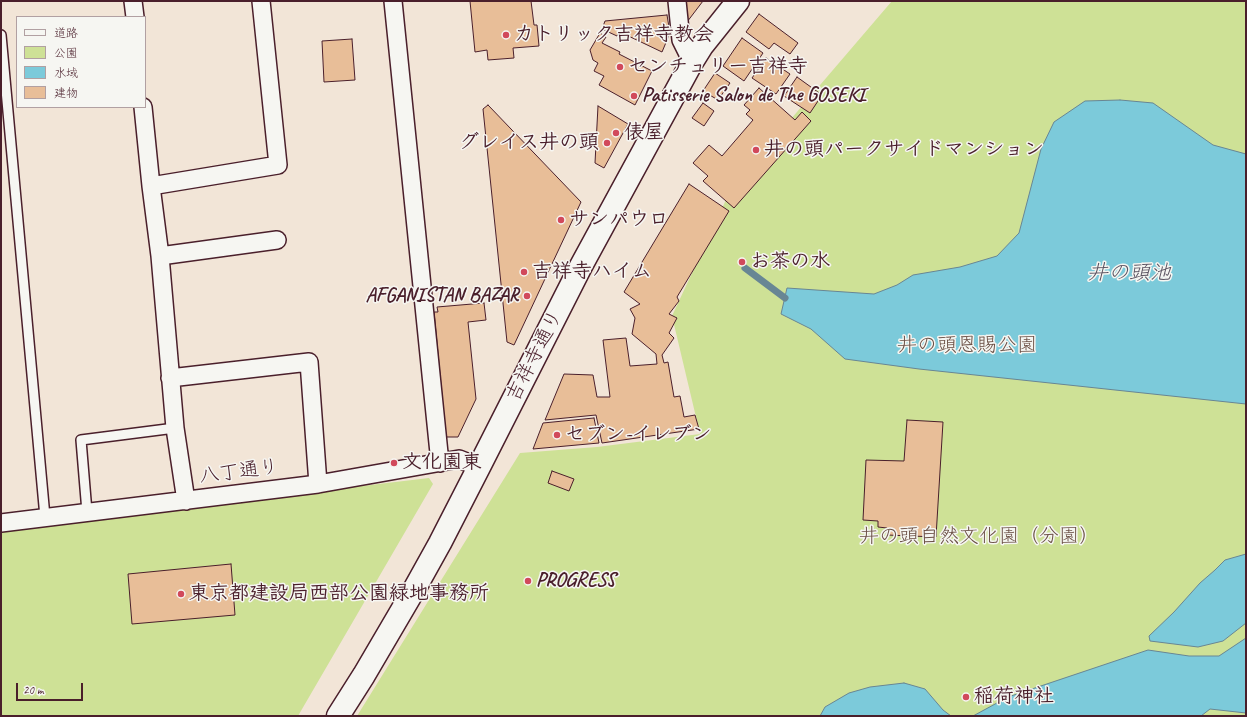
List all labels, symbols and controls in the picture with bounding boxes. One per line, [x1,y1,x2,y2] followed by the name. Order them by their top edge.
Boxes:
[16,16,146,108] legend
[514,23,714,47] place label: カトリック吉祥寺教会
[54,25,78,41] text: 道路
[501,30,511,40] marker: カトリック吉祥寺教会
[54,45,78,61] text: 公園
[628,55,808,79] place label: センチュリー吉祥寺
[615,62,625,72] marker: センチュリー吉祥寺
[54,65,78,81] text: 水域
[642,84,865,108] place label: Patisserie Salon de The GOSEKI
[54,85,78,101] text: 建物
[629,91,639,101] marker: Patisserie Salon de The GOSEKI
[624,121,664,145] place label: 俵屋
[611,128,621,138] marker: 俵屋
[459,131,599,155] place label: グレイス井の頭
[602,138,612,148] marker: グレイス井の頭
[764,138,1044,162] place label: 井の頭パークサイドマンション
[751,145,761,155] marker: 井の頭パークサイドマンション
[569,208,669,232] place label: サンパウロ
[556,215,566,225] marker: サンパウロ
[750,250,830,274] place label: お茶の水
[737,257,747,267] marker: お茶の水
[532,260,652,284] place label: 吉祥寺ハイム
[1087,260,1171,286] water label: 井の頭池
[519,267,529,277] marker: 吉祥寺ハイム
[366,284,519,308] place label: AFGANISTAN BAZAR
[522,291,532,301] marker: AFGANISTAN BAZAR
[502,306,568,406] street label: 吉祥寺通り
[897,334,1037,358] park label: 井の頭恩賜公園
[565,423,712,447] place label: セブン-イレブン
[552,430,562,440] marker: セブン-イレブン
[402,451,482,475] place label: 文化園東
[198,455,280,489] street label: 八丁通り
[389,458,399,468] marker: 文化園東
[859,525,1099,549] park label: 井の頭自然文化園（分園）
[536,569,615,593] place label: PROGRESS
[523,576,533,586] marker: PROGRESS
[189,582,489,606] place label: 東京都建設局西部公園緑地事務所
[176,589,186,599] marker: 東京都建設局西部公園緑地事務所
[18,675,85,701] scale bar
[23,682,43,698] text: 20 m
[974,685,1054,709] place label: 稲荷神社
[961,692,971,702] marker: 稲荷神社

